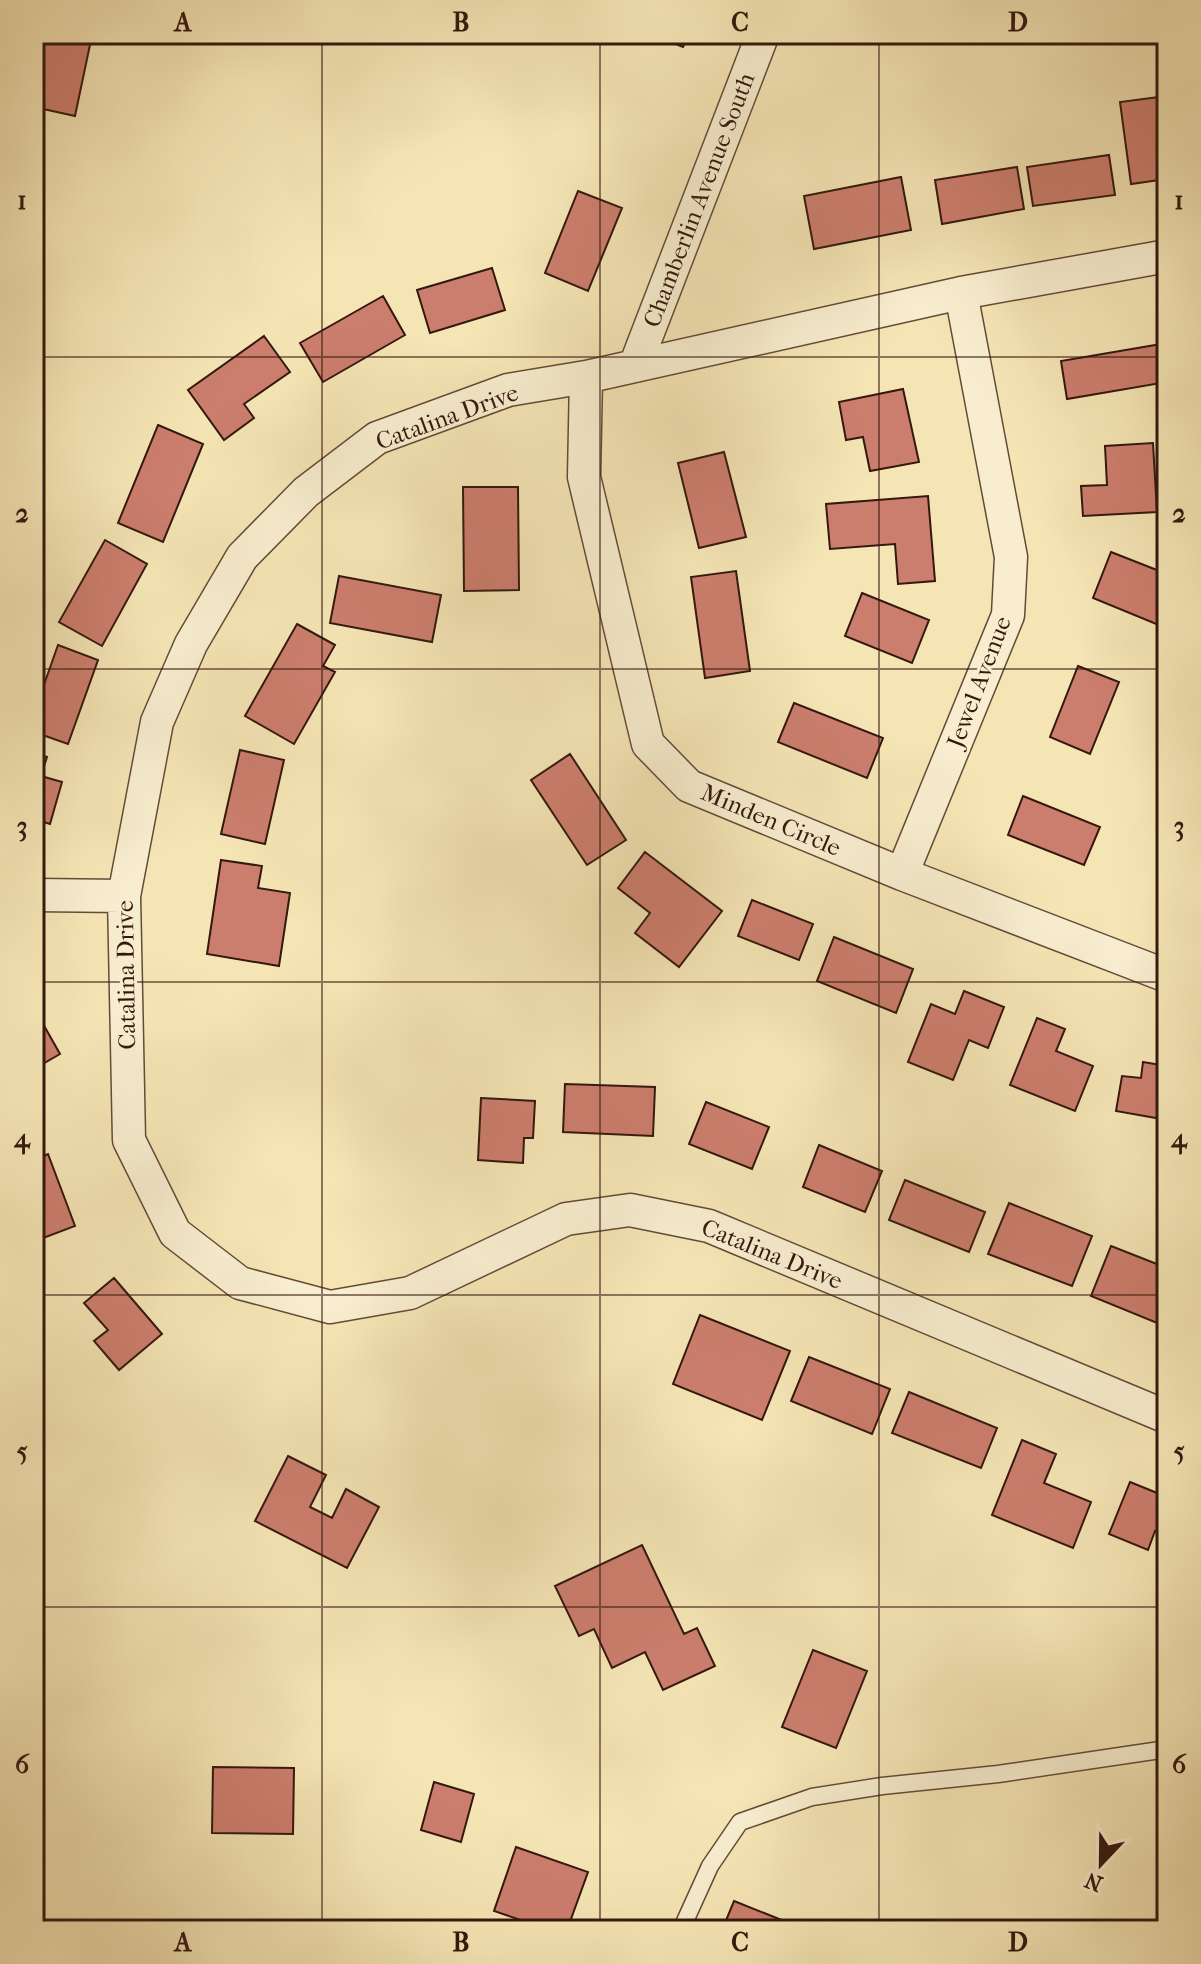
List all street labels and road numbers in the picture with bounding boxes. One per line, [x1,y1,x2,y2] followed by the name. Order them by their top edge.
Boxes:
[637,68,761,331] street label: Chamberlin Avenue South
[372,378,522,456] street label: Catalina Drive
[940,612,1017,754] street label: Jewel Avenue
[697,778,845,862] street label: Minden Circle
[111,900,141,1050] street label: Catalina Drive
[697,1213,847,1295] street label: Catalina Drive

